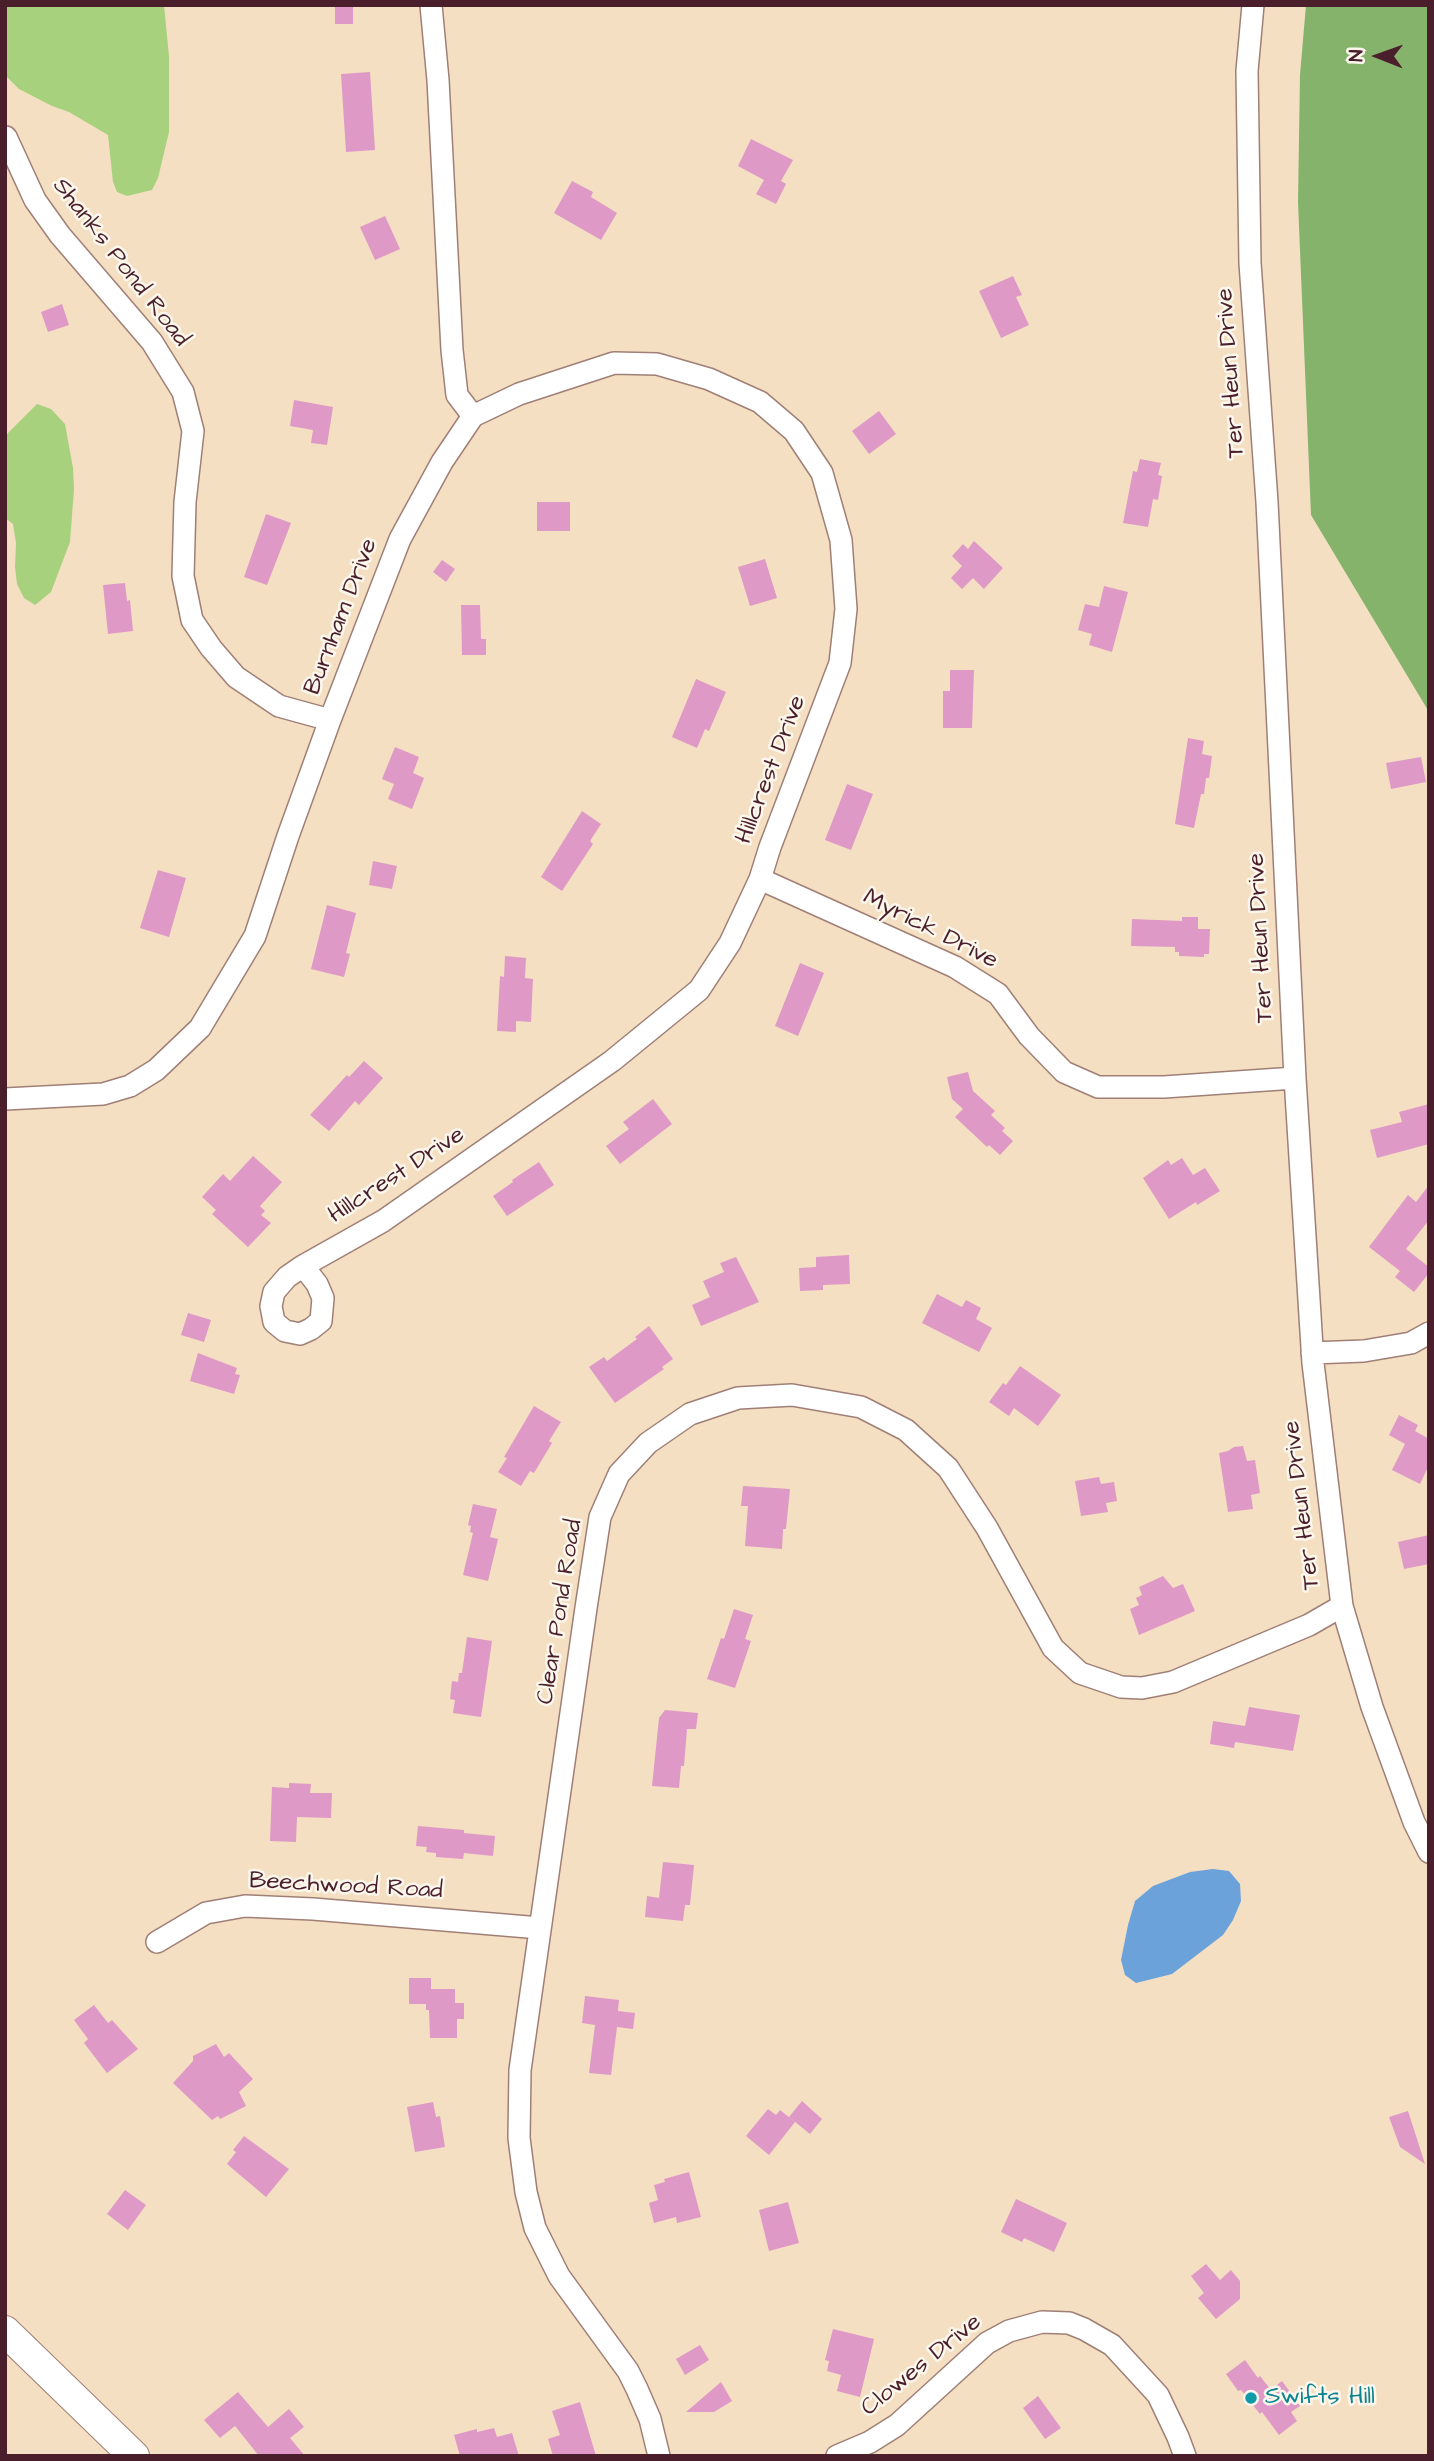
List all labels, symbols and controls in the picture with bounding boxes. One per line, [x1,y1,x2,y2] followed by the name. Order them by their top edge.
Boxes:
[1343,21,1413,91] north arrow
[1343,49,1370,62] text: N
[45,173,195,353] street label: Shanks Pond Road
[1212,287,1252,459] street label: Ter Heun Drive
[299,535,385,699] street label: Burnham Drive
[731,692,813,848] street label: Hillcrest Drive
[1243,852,1281,1024] street label: Ter Heun Drive
[858,884,1002,976] street label: Myrick Drive
[324,1121,470,1231] street label: Hillcrest Drive
[1278,1419,1328,1591] street label: Ter Heun Drive
[532,1518,590,1706] street label: Clear Pond Road
[249,1868,443,1906] street label: Beechwood Road
[856,2309,988,2423] street label: Clowes Drive
[1265,2384,1375,2412] place label: Swifts Hill
[1243,2390,1259,2406] marker: Swifts Hill

